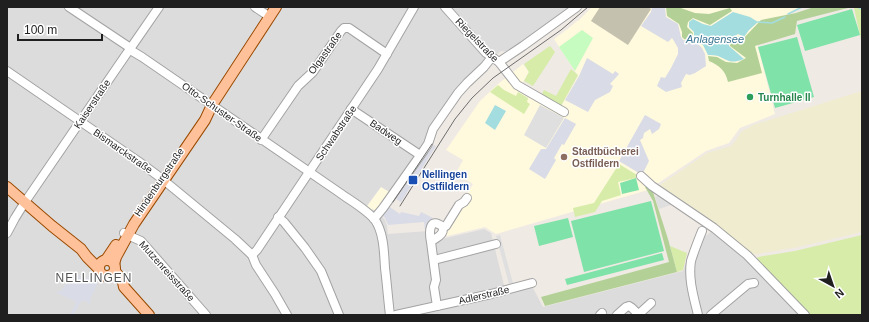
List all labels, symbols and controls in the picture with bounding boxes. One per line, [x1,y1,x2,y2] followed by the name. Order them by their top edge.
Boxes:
[18,16,102,42] scale bar
[453,16,501,65] street label: Riegelstraße
[24,23,57,37] text: 100 m
[306,29,344,76] street label: Olgastraße
[685,33,744,45] water label: Anlagensee
[72,77,113,131] street label: Kaiserstraße
[180,80,264,144] street label: Otto-Schuster-Straße
[745,92,755,102] marker: Turnhalle II
[758,92,811,103] place label: Turnhalle II
[314,103,359,163] street label: Schwabstraße
[368,117,404,147] street label: Badweg
[91,127,155,176] street label: Bismarckstraße
[132,145,186,218] street label: Hindenburgstraße
[572,146,639,169] place label: Stadtbücherei Ostfildern
[559,152,569,162] marker: Stadtbücherei Ostfildern
[422,169,469,192] place label: Nellingen Ostfildern
[407,174,419,186] marker: Nellingen Ostfildern
[137,239,197,304] street label: Mutzenreisstraße
[813,266,853,306] north arrow
[55,271,133,285] district label: NELLINGEN
[458,284,511,306] street label: Adlerstraße
[832,287,846,301] text: N

